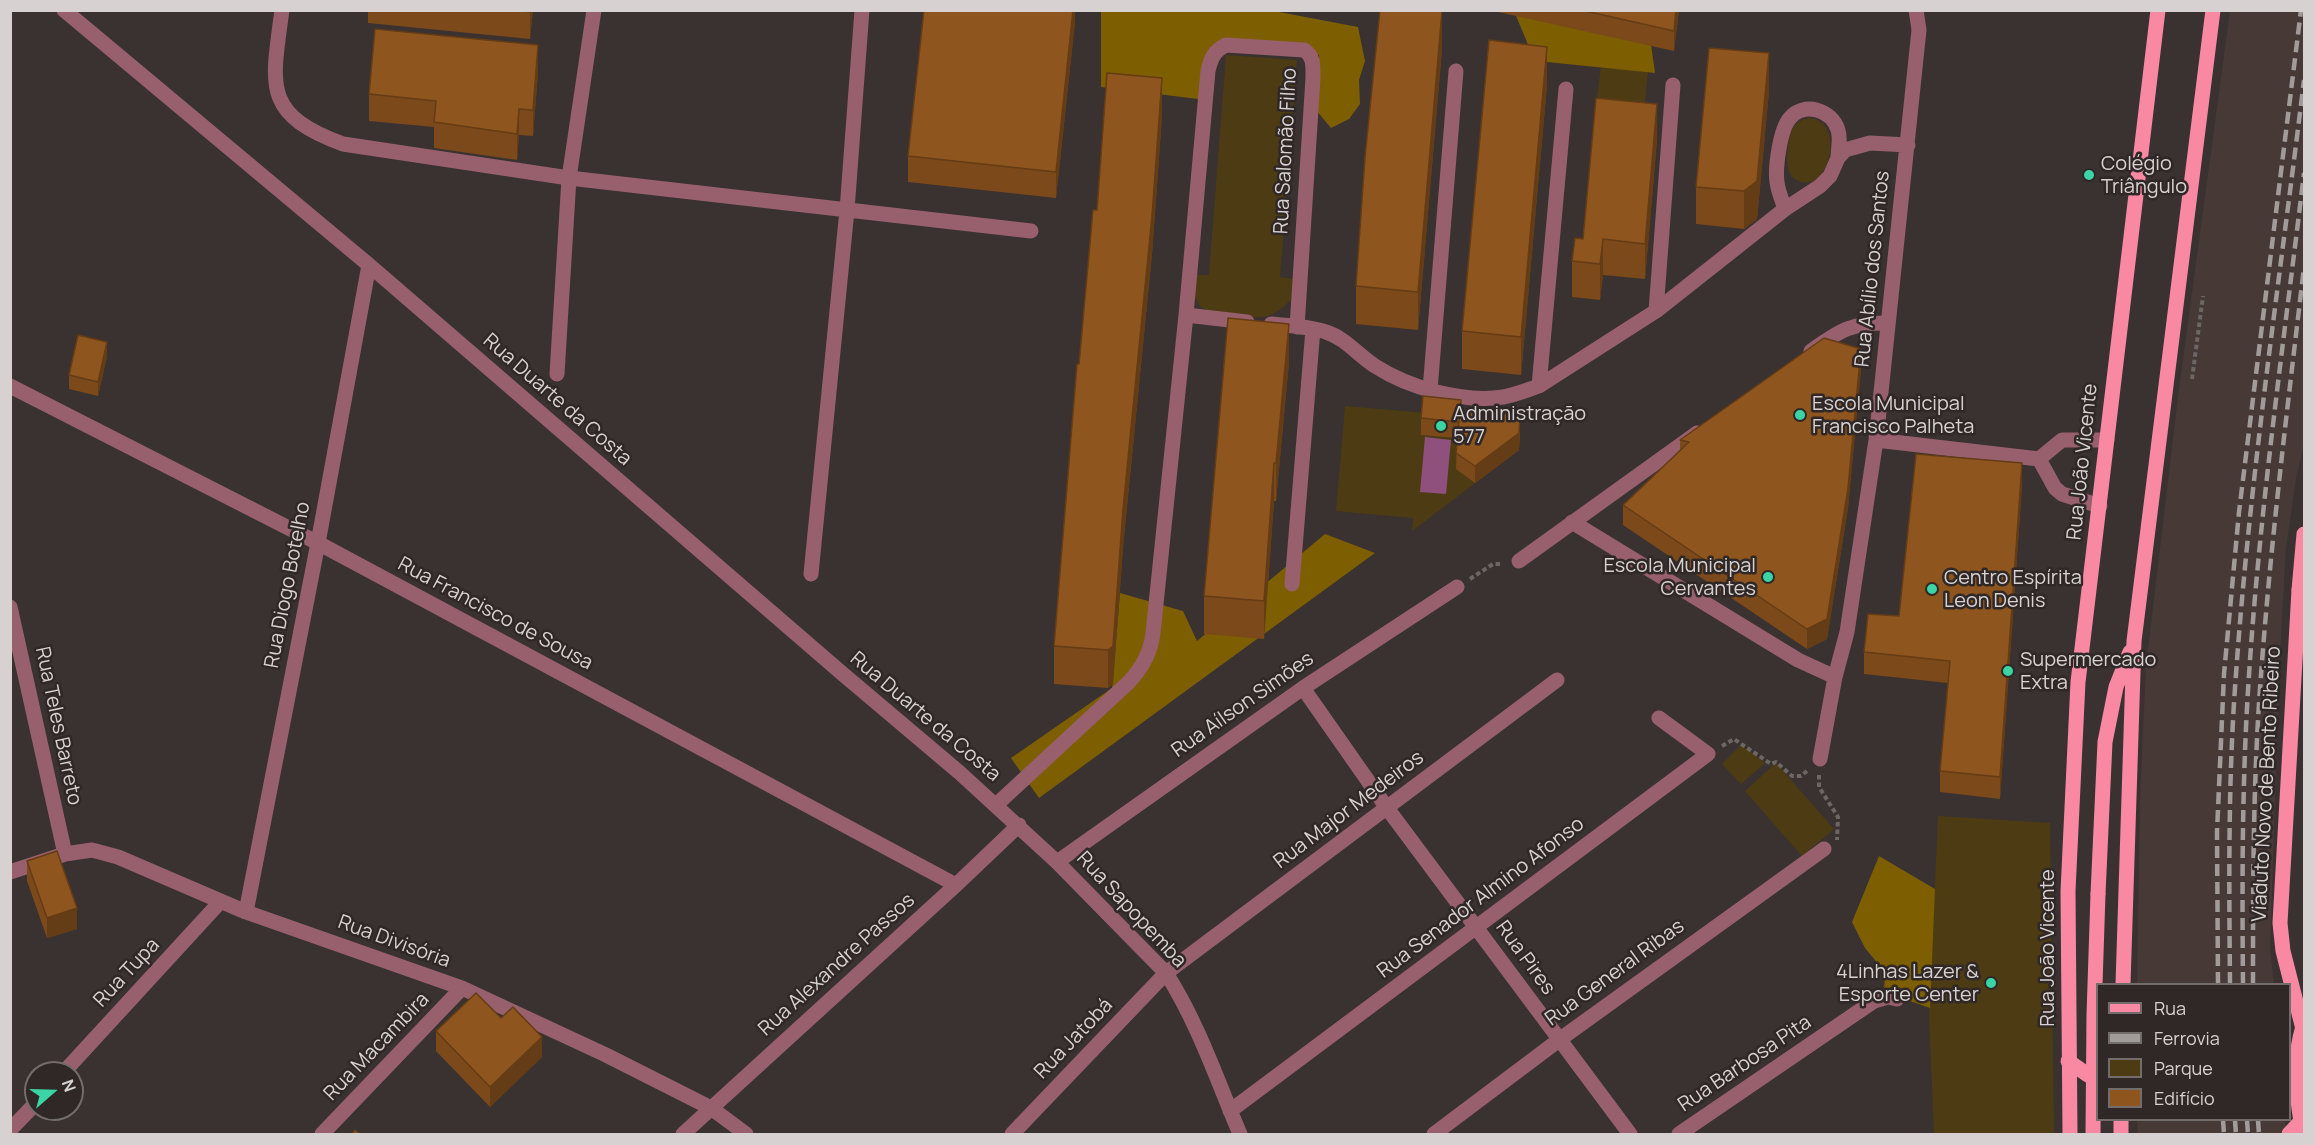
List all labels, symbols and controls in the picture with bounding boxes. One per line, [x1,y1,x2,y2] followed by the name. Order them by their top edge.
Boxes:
[1270,67,1302,235] street label: Rua Salomão Filho
[2101,152,2187,199] place label: Colégio Triângulo
[2082,168,2096,182] marker: Colégio Triângulo
[1851,170,1895,368] street label: Rua Abílio dos Santos
[478,329,636,471] street label: Rua Duarte da Costa
[2063,383,2103,541] street label: Rua João Vicente
[1812,392,1974,439] place label: Escola Municipal Francisco Palheta
[1453,402,1586,449] place label: Administração 577
[1793,408,1807,422] marker: Escola Municipal Francisco Palheta
[1434,419,1448,433] marker: Administração 577
[260,500,316,670] street label: Rua Diogo Botelho
[394,552,596,676] street label: Rua Francisco de Sousa
[1603,554,1756,601] place label: Escola Municipal Cervantes
[1944,566,2082,613] place label: Centro Espírita Leon Denis
[1761,570,1775,584] marker: Escola Municipal Cervantes
[1925,582,1939,596] marker: Centro Espírita Leon Denis
[30,645,86,807] street label: Rua Teles Barreto
[2248,645,2286,923] street label: Viaduto Novo de Bento Ribeiro
[845,647,1005,787] street label: Rua Duarte da Costa
[1167,647,1319,763] street label: Rua Aílson Simões
[2020,648,2156,695] place label: Supermercado Extra
[2001,664,2015,678] marker: Supermercado Extra
[1269,746,1429,874] street label: Rua Major Medeiros
[1373,812,1589,984] street label: Rua Senador Almino Afonso
[1071,847,1191,973] street label: Rua Sapopemba
[2036,869,2060,1027] street label: Rua João Vicente
[754,889,920,1041] street label: Rua Alexandre Passos
[335,911,453,973] street label: Rua Divisória
[1541,915,1689,1031] street label: Rua General Ribas
[1490,916,1560,1000] street label: Rua Pires
[89,934,165,1012] street label: Rua Tupa
[1836,960,1979,1007] place label: 4Linhas Lazer & Esporte Center
[1984,976,1998,990] marker: 4Linhas Lazer & Esporte Center
[2096,983,2291,1121] legend
[319,988,435,1106] street label: Rua Macambira
[1030,994,1118,1084] street label: Rua Jatobá
[2154,996,2186,1020] text: Rua
[1674,1011,1816,1117] street label: Rua Barbosa Pita
[2154,1026,2220,1050] text: Ferrovia
[2154,1056,2213,1080] text: Parque
[24,1061,84,1121] north arrow
[57,1076,81,1095] text: N
[2154,1086,2215,1110] text: Edifício

